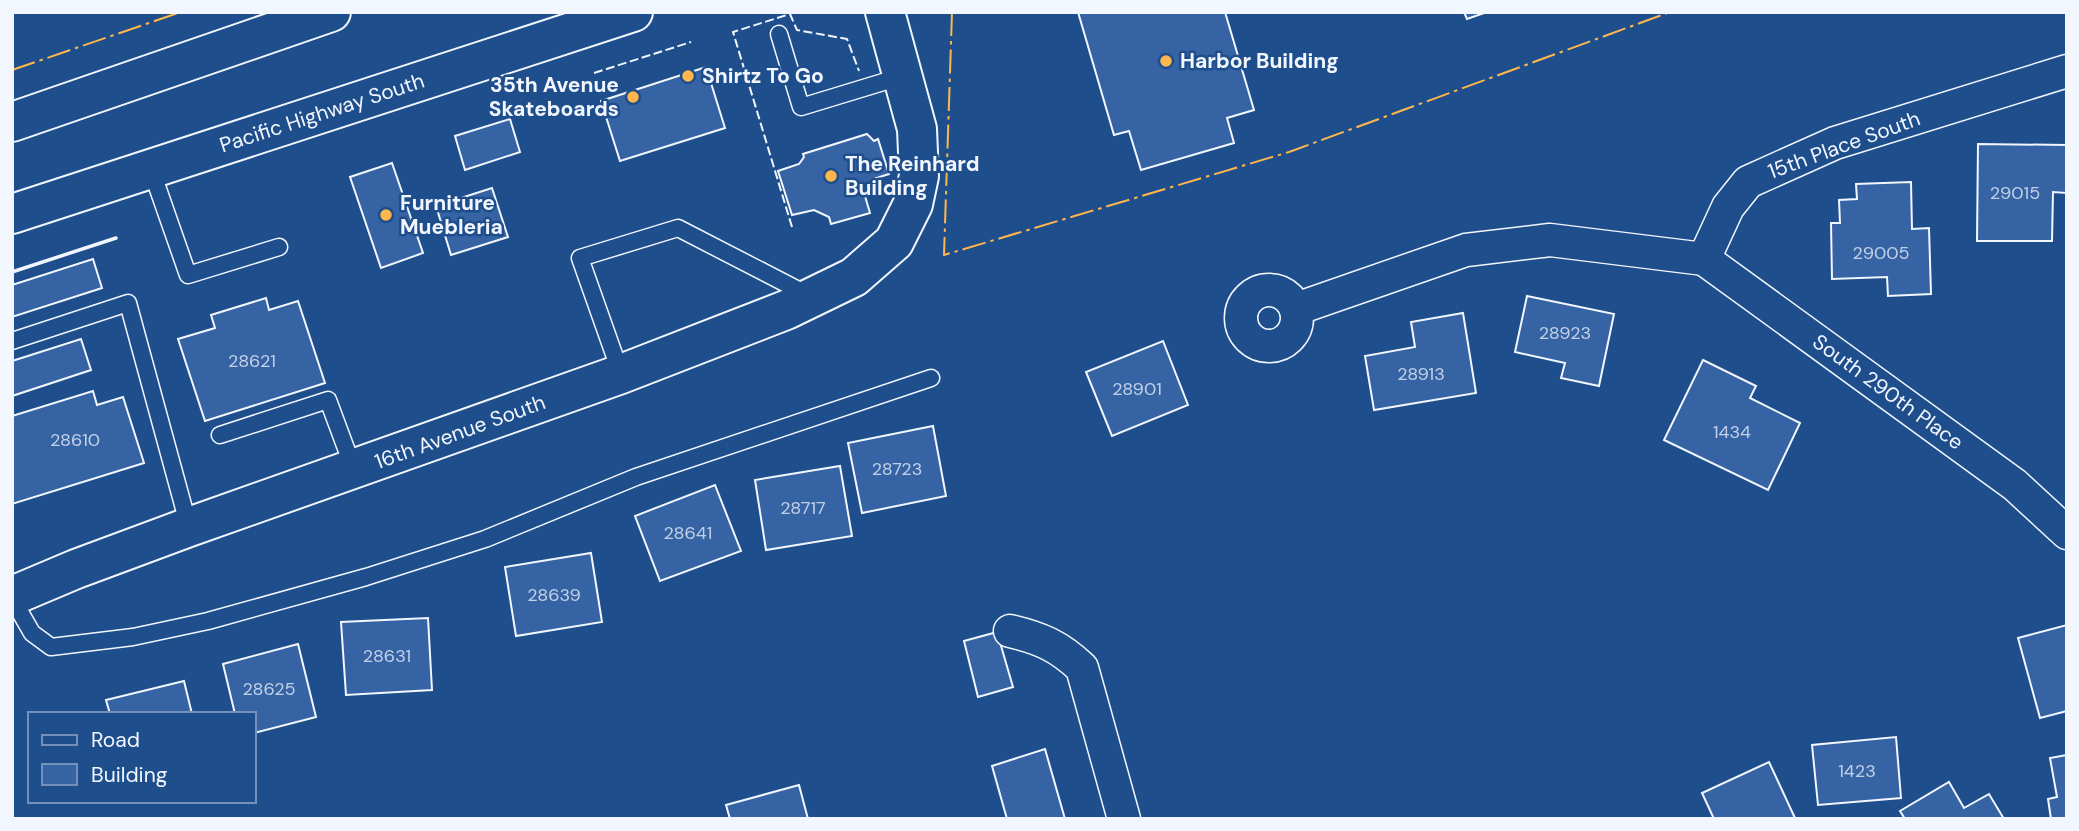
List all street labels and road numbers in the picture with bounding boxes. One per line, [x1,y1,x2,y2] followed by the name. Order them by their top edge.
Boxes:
[216,67,428,159] street label: Pacific Highway South
[1764,104,1924,186] street label: 15th Place South
[1807,328,1969,456] street label: South 290th Place
[371,388,549,476] street label: 16th Avenue South

